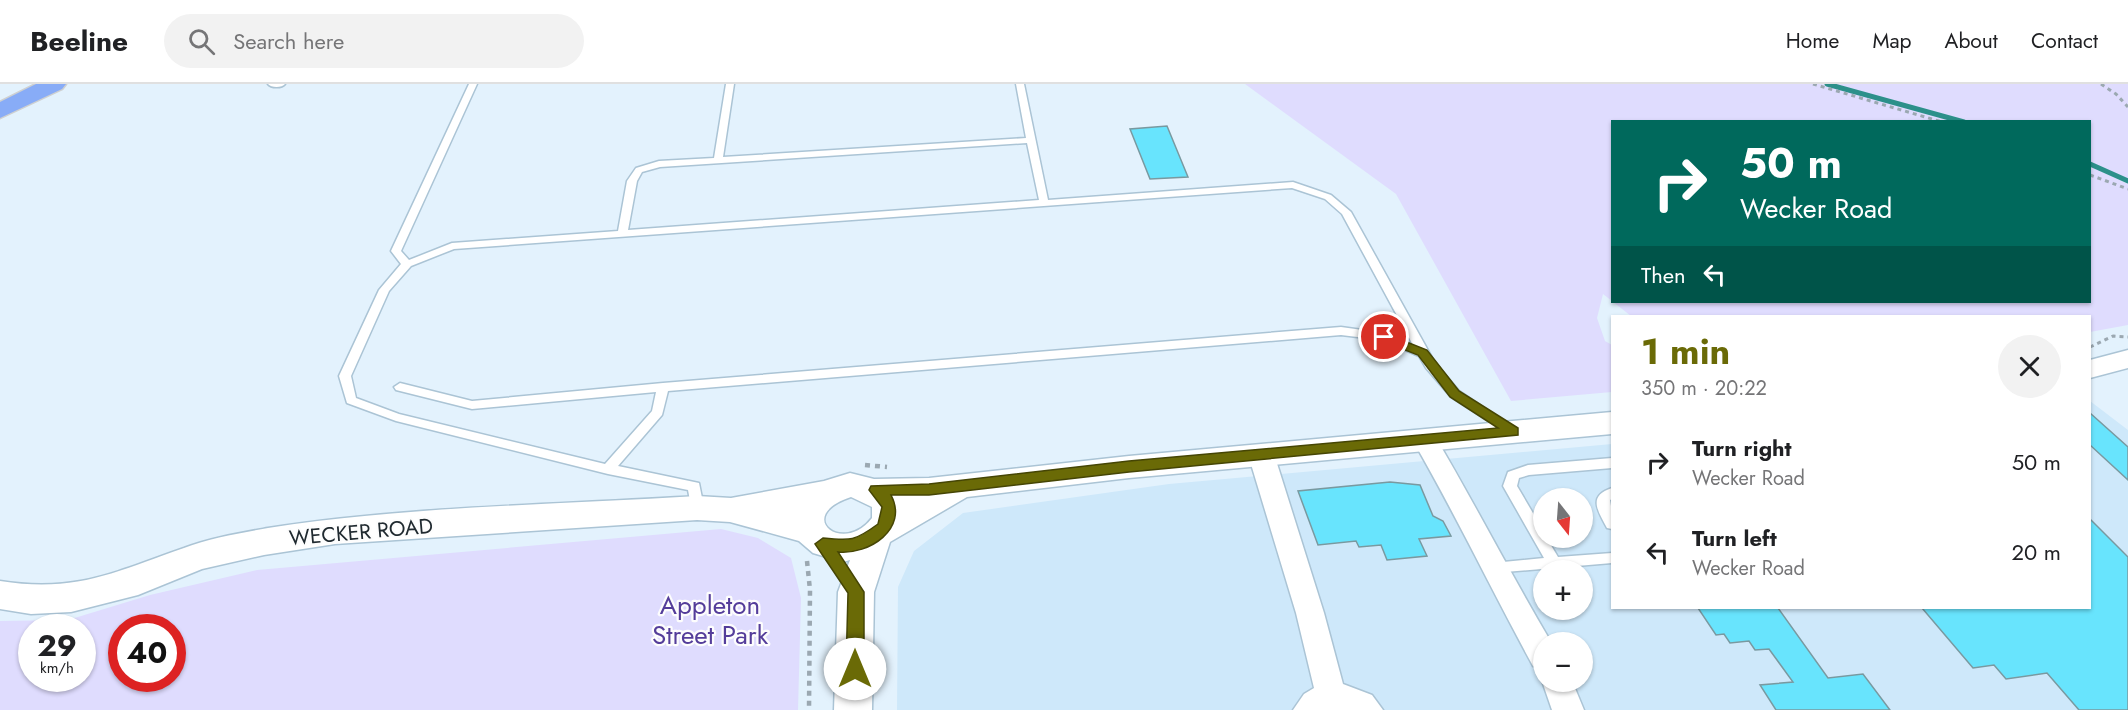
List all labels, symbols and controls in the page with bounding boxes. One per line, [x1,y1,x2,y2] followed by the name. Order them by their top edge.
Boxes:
[164,14,584,68] search box
[30,21,128,62] text: Beeline
[185,25,218,58] icon: search
[233,25,344,57] text: Search here
[1786,26,1839,56] text: Home
[1872,26,1912,56] text: Map
[1945,26,1998,56] text: About
[2031,26,2098,56] text: Contact
[1740,133,1842,194] text: 50 m
[1641,144,1719,222] icon: right
[1740,189,1892,228] text: Wecker Road
[1698,258,1731,291] icon: left
[1641,259,1686,291] text: Then
[1358,311,1409,362] pin
[1367,320,1400,353] icon: arrive
[1641,325,1730,377] text: 1 min
[1998,335,2061,398] button: close
[1641,374,1767,403] text: 350 m · 20:22
[1692,432,1792,464] text: Turn right
[1641,446,1674,479] icon: right
[2012,446,2061,478] text: 50 m
[1692,464,1805,493] text: Wecker Road
[1533,488,1593,548] north arrow
[1533,488,1593,692] map controls
[288,511,434,553] street label: WECKER ROAD
[1692,522,1777,554] text: Turn left
[1641,536,1674,569] icon: left
[2012,536,2061,568] text: 20 m
[1692,554,1805,583] text: Wecker Road
[1533,560,1593,620] button: +
[652,586,769,654] park label: Appleton Street Park
[108,614,186,692] speed limit sign: 40
[37,624,77,667] text: 29
[1533,632,1593,692] button: −
[823,637,887,701] position arrow
[40,657,74,679] text: km/h

